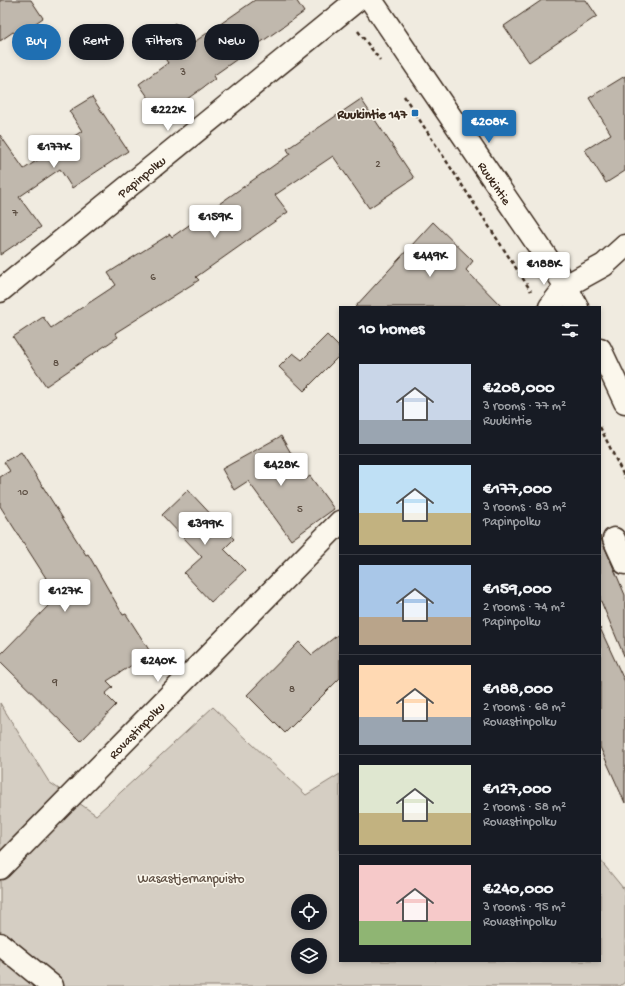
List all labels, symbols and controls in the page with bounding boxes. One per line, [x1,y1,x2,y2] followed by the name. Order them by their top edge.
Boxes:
[12,24,61,60] chip: Buy
[69,24,124,60] chip: Rent
[132,24,196,60] chip: Filters
[204,24,259,60] chip: New
[179,67,186,79] house number: 3
[140,98,196,132] pin: €222K
[151,103,185,118] text: €222K
[336,108,408,123] place label: Ruukintie 147
[410,108,420,118] marker: Ruukintie 147
[461,110,517,144] pin: €208K
[471,115,507,130] text: €208K
[26,135,82,169] pin: €177K
[37,140,71,155] text: €177K
[115,154,170,203] street label: Papinpolku
[375,159,381,171] house number: 2
[474,160,514,209] street label: Ruukintie
[187,205,243,239] pin: €159K
[11,208,18,220] house number: 7
[198,210,232,225] text: €159K
[402,244,458,278] pin: €449K
[413,249,447,264] text: €449K
[516,252,572,286] pin: €188K
[527,257,561,272] text: €188K
[150,272,156,284] house number: 6
[559,319,581,341] icon: filters
[359,320,425,340] text: 10 homes
[53,358,59,370] house number: 8
[483,379,555,399] text: €208,000
[391,380,439,428] icon: home
[483,399,566,414] text: 3 rooms · 77 m²
[483,414,532,429] text: Ruukintie
[253,453,309,487] pin: €428K
[264,458,298,473] text: €428K
[483,480,552,500] text: €177,000
[391,481,439,529] icon: home
[17,487,28,499] house number: 10
[483,500,567,515] text: 3 rooms · 83 m²
[297,504,303,516] house number: 5
[177,512,233,546] pin: €399K
[483,515,541,530] text: Papinpolku
[188,517,222,532] text: €399K
[37,579,93,613] pin: €127K
[483,580,552,600] text: €159,000
[391,581,439,629] icon: home
[48,584,82,599] text: €127K
[483,600,565,615] text: 2 rooms · 74 m²
[483,615,541,630] text: Papinpolku
[130,649,186,683] pin: €240K
[141,654,175,669] text: €240K
[51,677,58,689] house number: 9
[483,680,553,700] text: €188,000
[391,681,439,729] icon: home
[289,684,295,696] house number: 8
[107,700,169,763] street label: Rovastinpolku
[483,700,566,715] text: 2 rooms · 68 m²
[483,715,557,730] text: Rovastinpolku
[483,780,551,800] text: €127,000
[391,781,439,829] icon: home
[483,800,566,815] text: 2 rooms · 58 m²
[483,815,557,830] text: Rovastinpolku
[137,872,245,887] park label: Wasastjernanpuisto
[483,880,553,900] text: €240,000
[391,881,439,929] icon: home
[291,894,327,974] map controls
[291,894,327,930] button: locate
[483,900,566,915] text: 3 rooms · 95 m²
[483,915,557,930] text: Rovastinpolku
[291,938,327,974] button: layers

